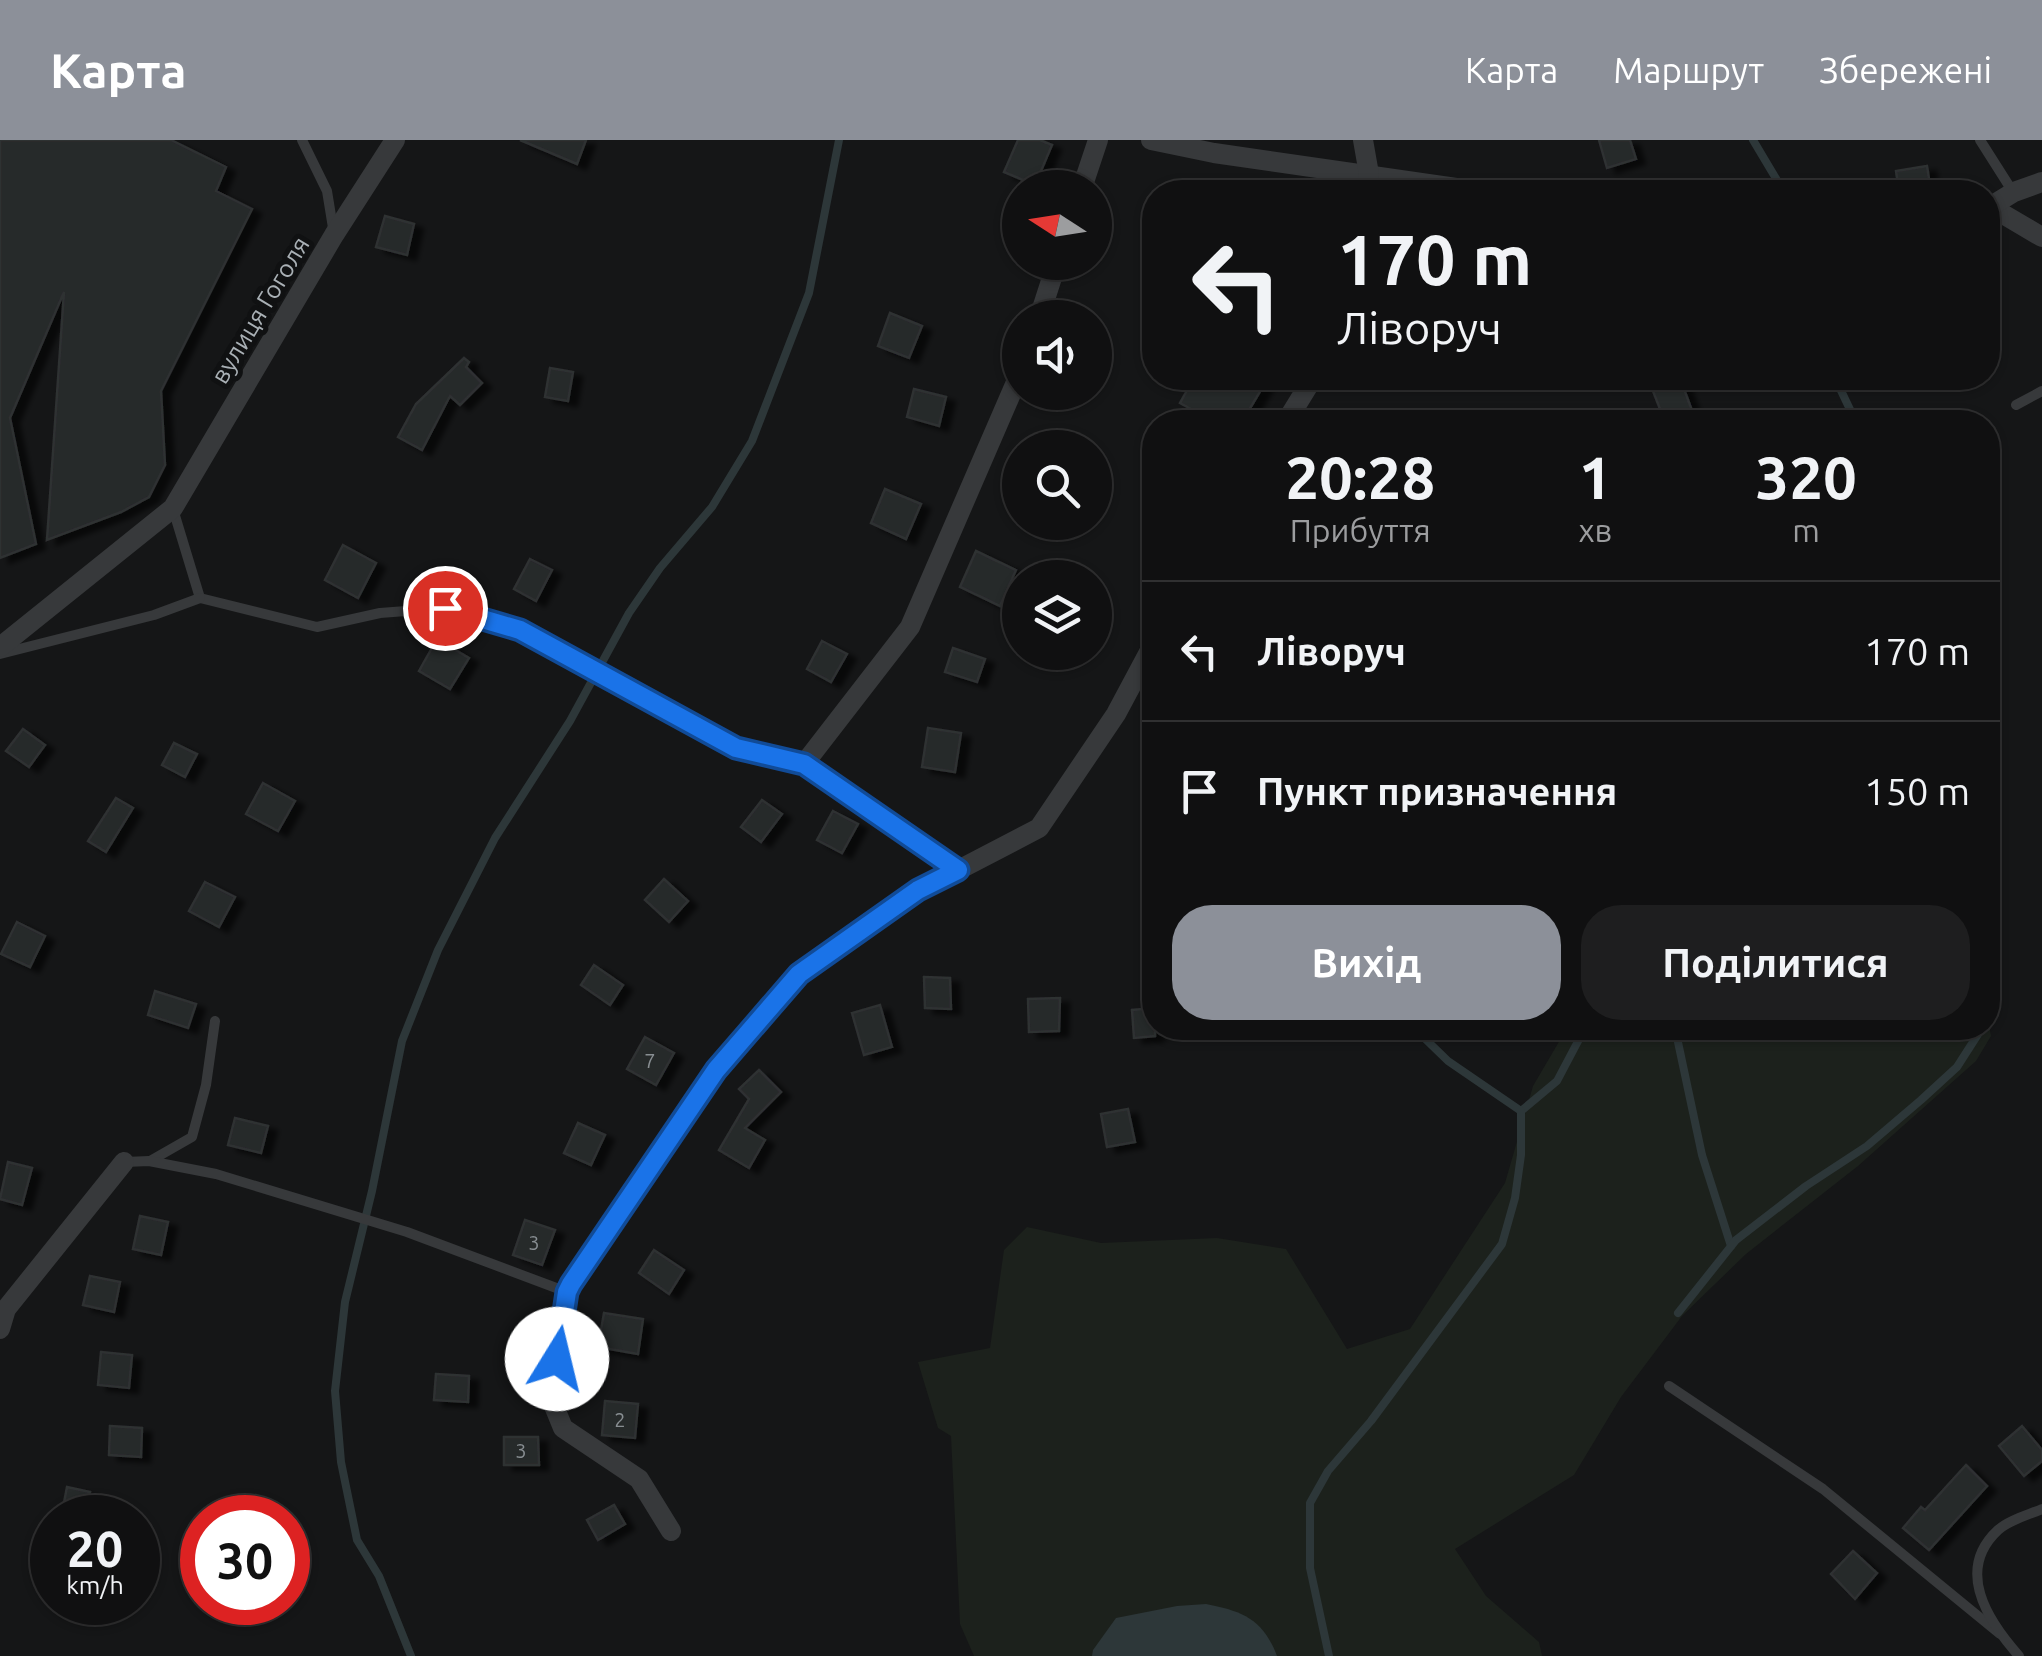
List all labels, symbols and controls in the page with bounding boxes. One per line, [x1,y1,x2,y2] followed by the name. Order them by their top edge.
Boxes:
[50,43,187,97] text: Карта
[1465,50,1558,90] text: Карта
[1613,50,1764,90] text: Маршрут
[1819,50,1992,90] text: Збережені
[1002,170,1112,280] north arrow
[1002,170,1112,670] map controls
[1172,220,1302,350] icon: left
[1337,220,1532,298] text: 170 m
[205,232,315,388] street label: вулиця Гоголя
[1002,300,1112,410] button: sound
[1337,302,1502,353] text: Ліворуч
[1002,430,1112,540] button: search
[1285,443,1435,510] text: 20:28
[1578,443,1612,510] text: 1
[1755,443,1857,510] text: 320
[1290,512,1431,548] text: Прибуття
[1578,512,1612,548] text: хв
[1792,512,1820,548] text: m
[1002,560,1112,670] button: layers
[403,566,488,651] pin
[418,581,473,636] icon: arrive
[1172,624,1227,679] icon: left
[1257,630,1406,672] text: Ліворуч
[1864,630,1970,672] text: 170 m
[1172,764,1227,819] icon: arrive
[1257,770,1617,812] text: Пункт призначення
[1864,770,1970,812] text: 150 m
[1172,905,1561,1020] button: Вихід
[1581,905,1970,1020] button: Поділитися
[644,1049,656,1072] house number: 7
[528,1231,540,1254] house number: 3
[505,1307,609,1411] position arrow
[614,1408,626,1431] house number: 2
[515,1439,527,1462] house number: 3
[180,1495,310,1625] speed limit sign: 30
[67,1520,123,1576] text: 20
[66,1571,124,1599] text: km/h

